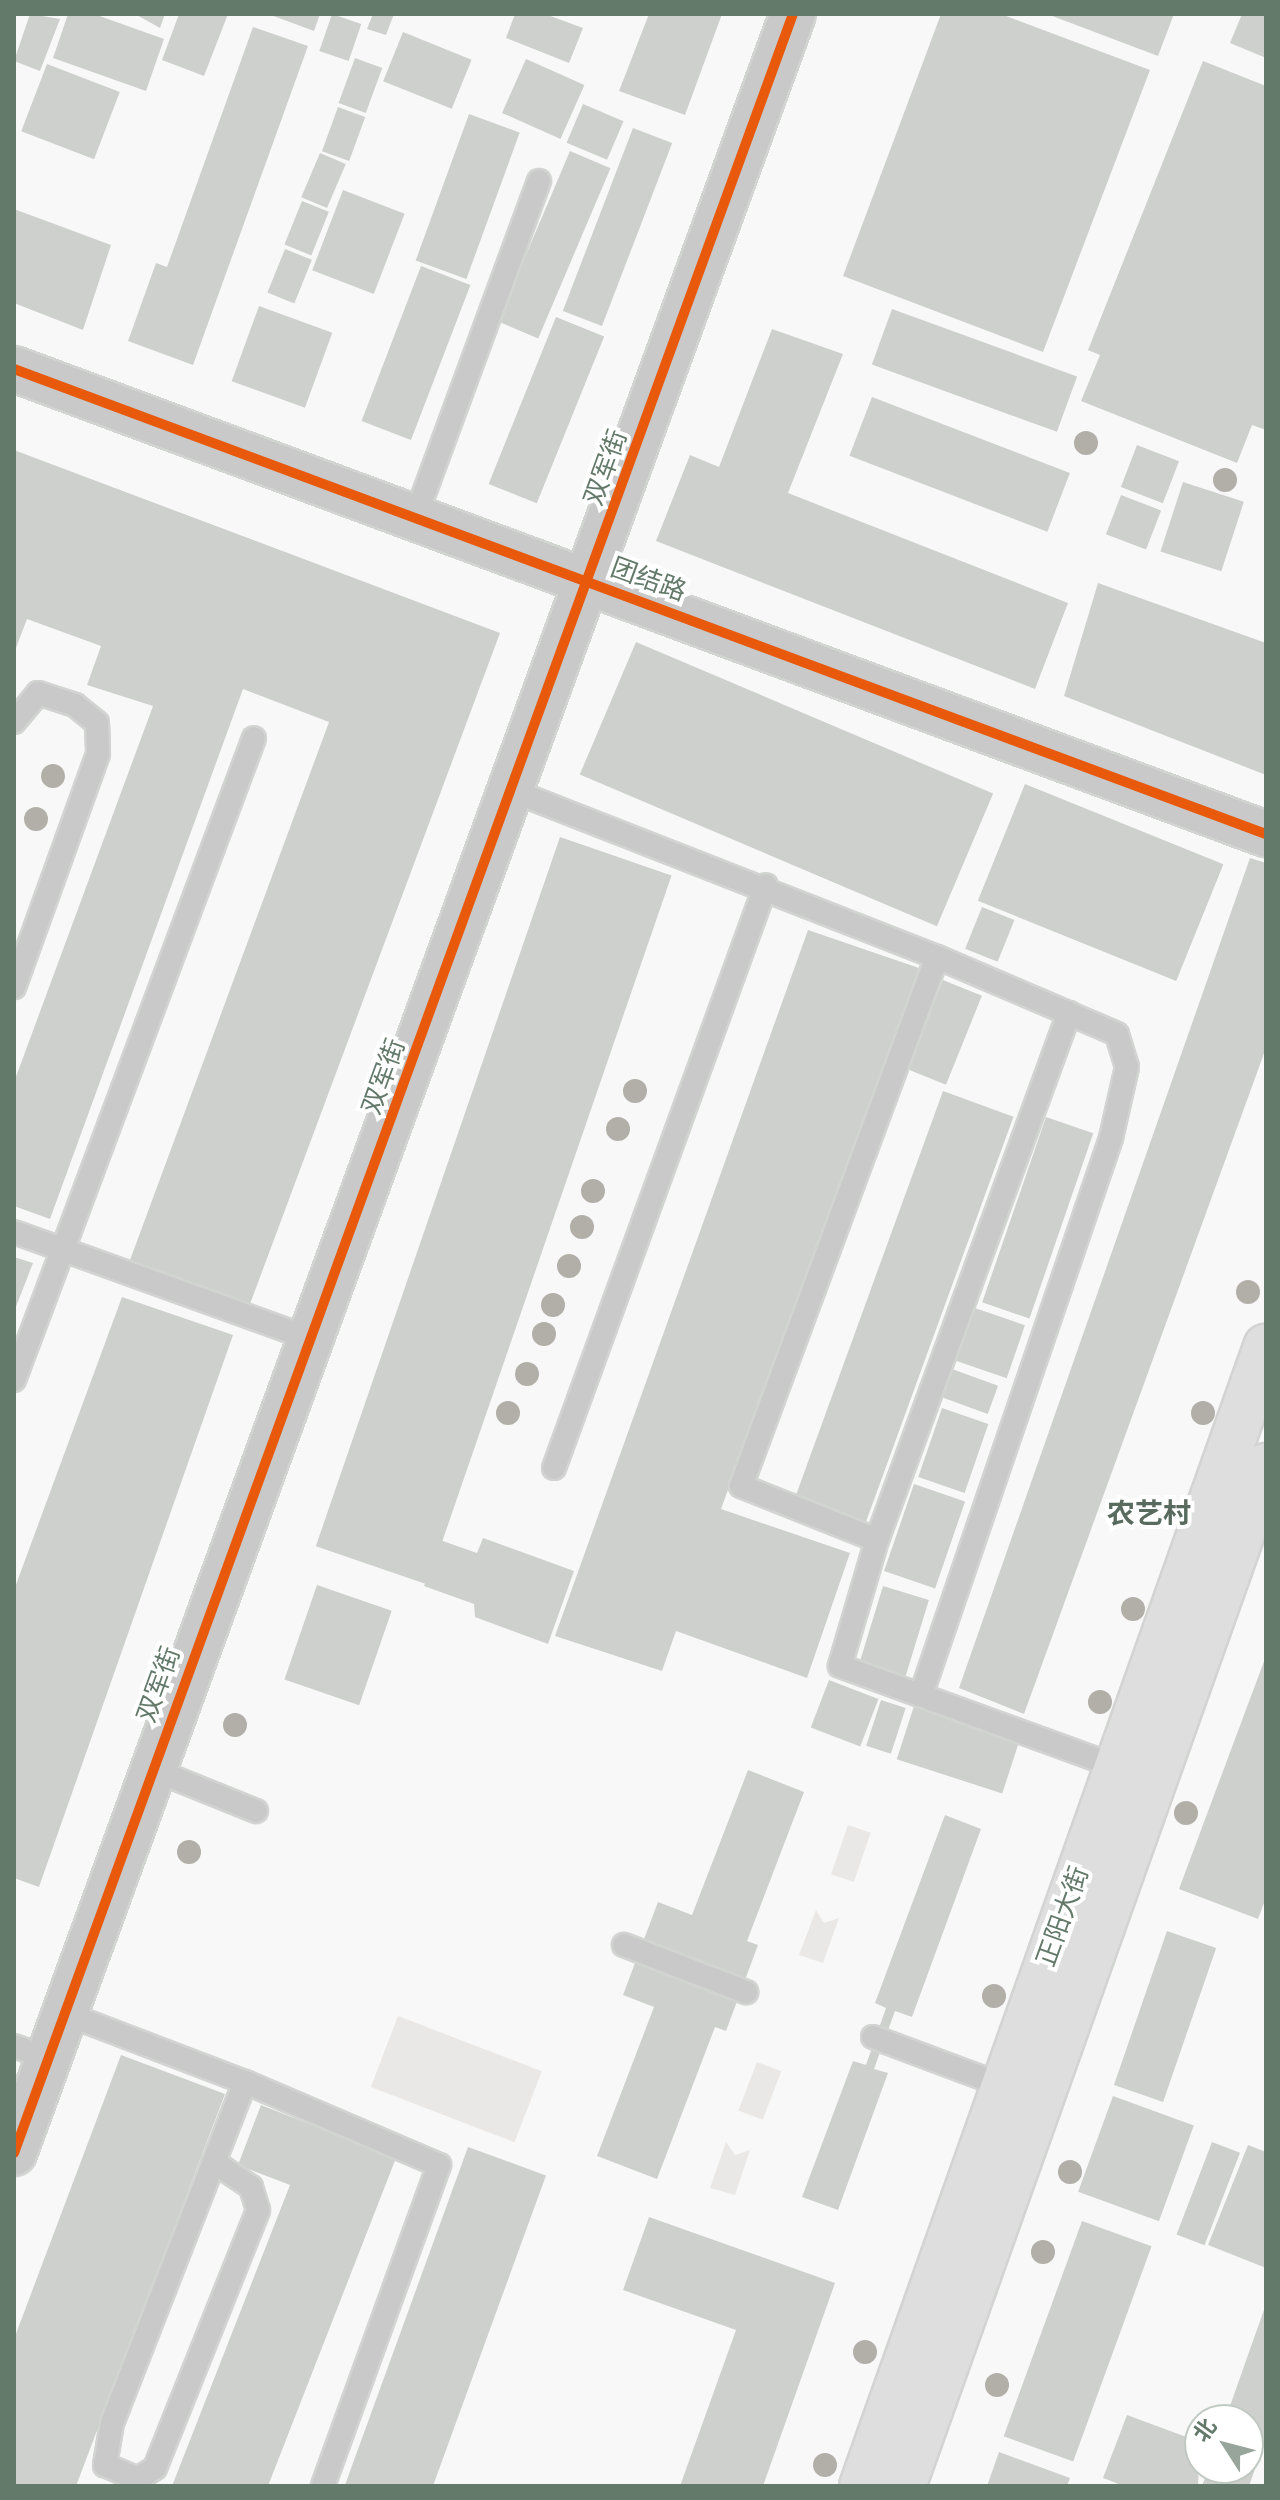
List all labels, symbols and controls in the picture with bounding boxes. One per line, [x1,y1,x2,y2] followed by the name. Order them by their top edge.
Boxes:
[579,426,635,510] street label: 双军街
[606,553,690,609] street label: 团结路
[357,1035,413,1119] street label: 双军街
[1107,1498,1191,1532] district label: 农艺村
[132,1643,188,1727] street label: 双军街
[1032,1863,1096,1971] street label: 正阳大街
[1184,2404,1264,2484] north arrow
[1188,2414,1223,2448] text: 北

